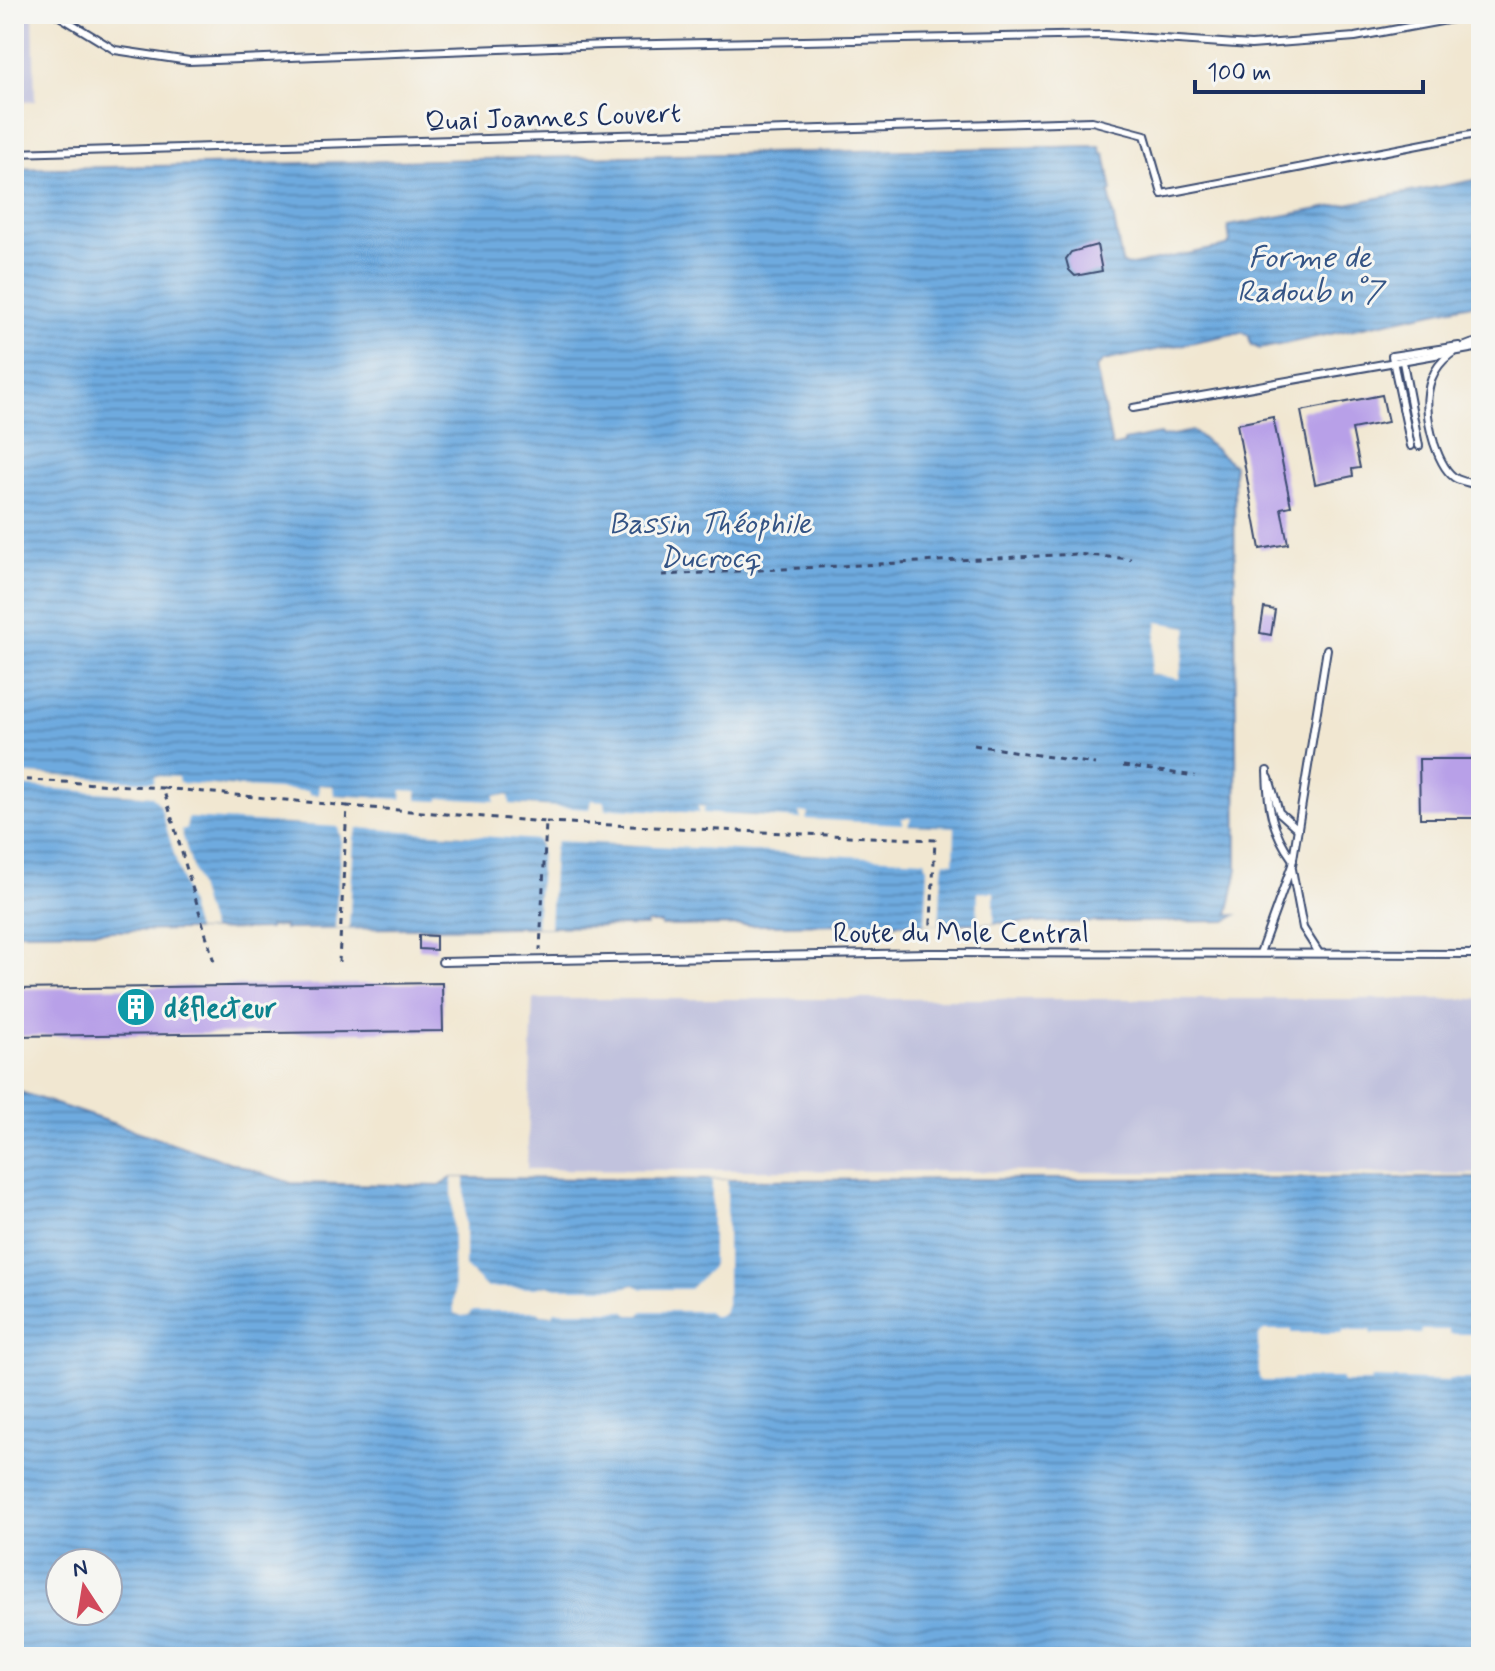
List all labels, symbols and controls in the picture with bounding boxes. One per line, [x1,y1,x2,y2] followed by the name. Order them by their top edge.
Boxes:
[1195,44,1423,94] scale bar
[1207,58,1271,89] text: 100 m
[424,96,682,141] street label: Quai Joannes Couvert
[1237,239,1388,312] water label: Forme de Radoub n°7
[608,505,812,578] water label: Bassin Théophile Ducrocq
[833,916,1089,953] street label: Route du Mole Central
[115,986,157,1028] building icon: déflecteur
[164,991,277,1028] place label: déflecteur
[44,1547,124,1627] north arrow
[70,1554,90,1585] text: N

